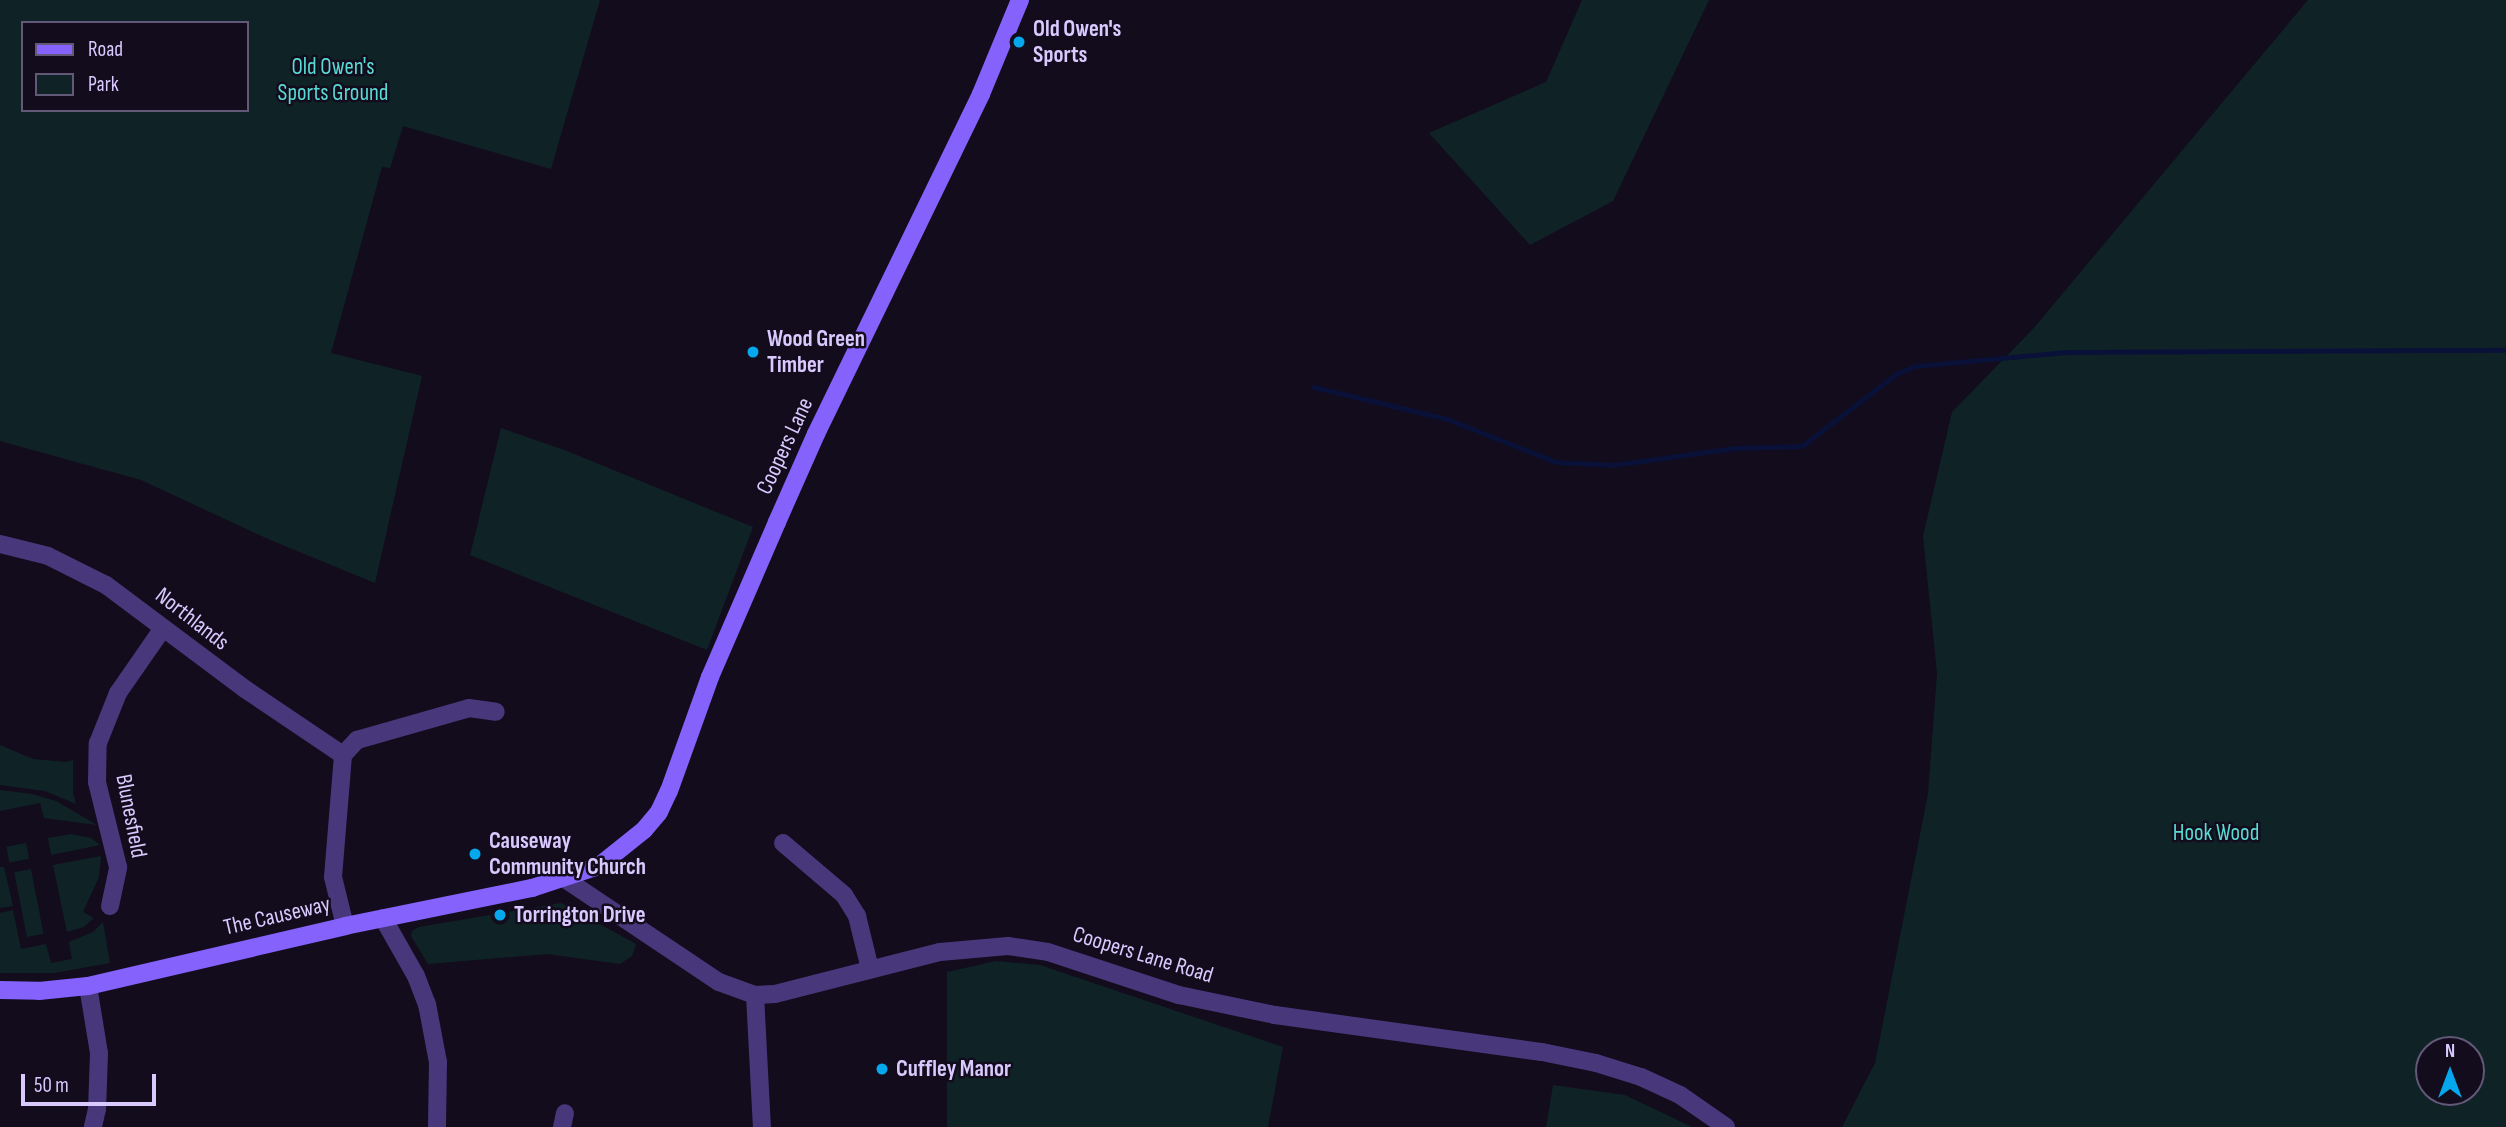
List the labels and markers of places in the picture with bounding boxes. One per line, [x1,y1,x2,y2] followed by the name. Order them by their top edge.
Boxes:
[1033,15,1121,69] place label: Old Owen's Sports
[1011,34,1027,50] marker: Old Owen's Sports
[767,325,865,379] place label: Wood Green Timber
[745,344,761,360] marker: Wood Green Timber
[489,827,646,881] place label: Causeway Community Church
[467,846,483,862] marker: Causeway Community Church
[514,901,646,929] place label: Torrington Drive
[492,907,508,923] marker: Torrington Drive
[896,1055,1011,1083] place label: Cuffley Manor
[874,1061,890,1077] marker: Cuffley Manor

